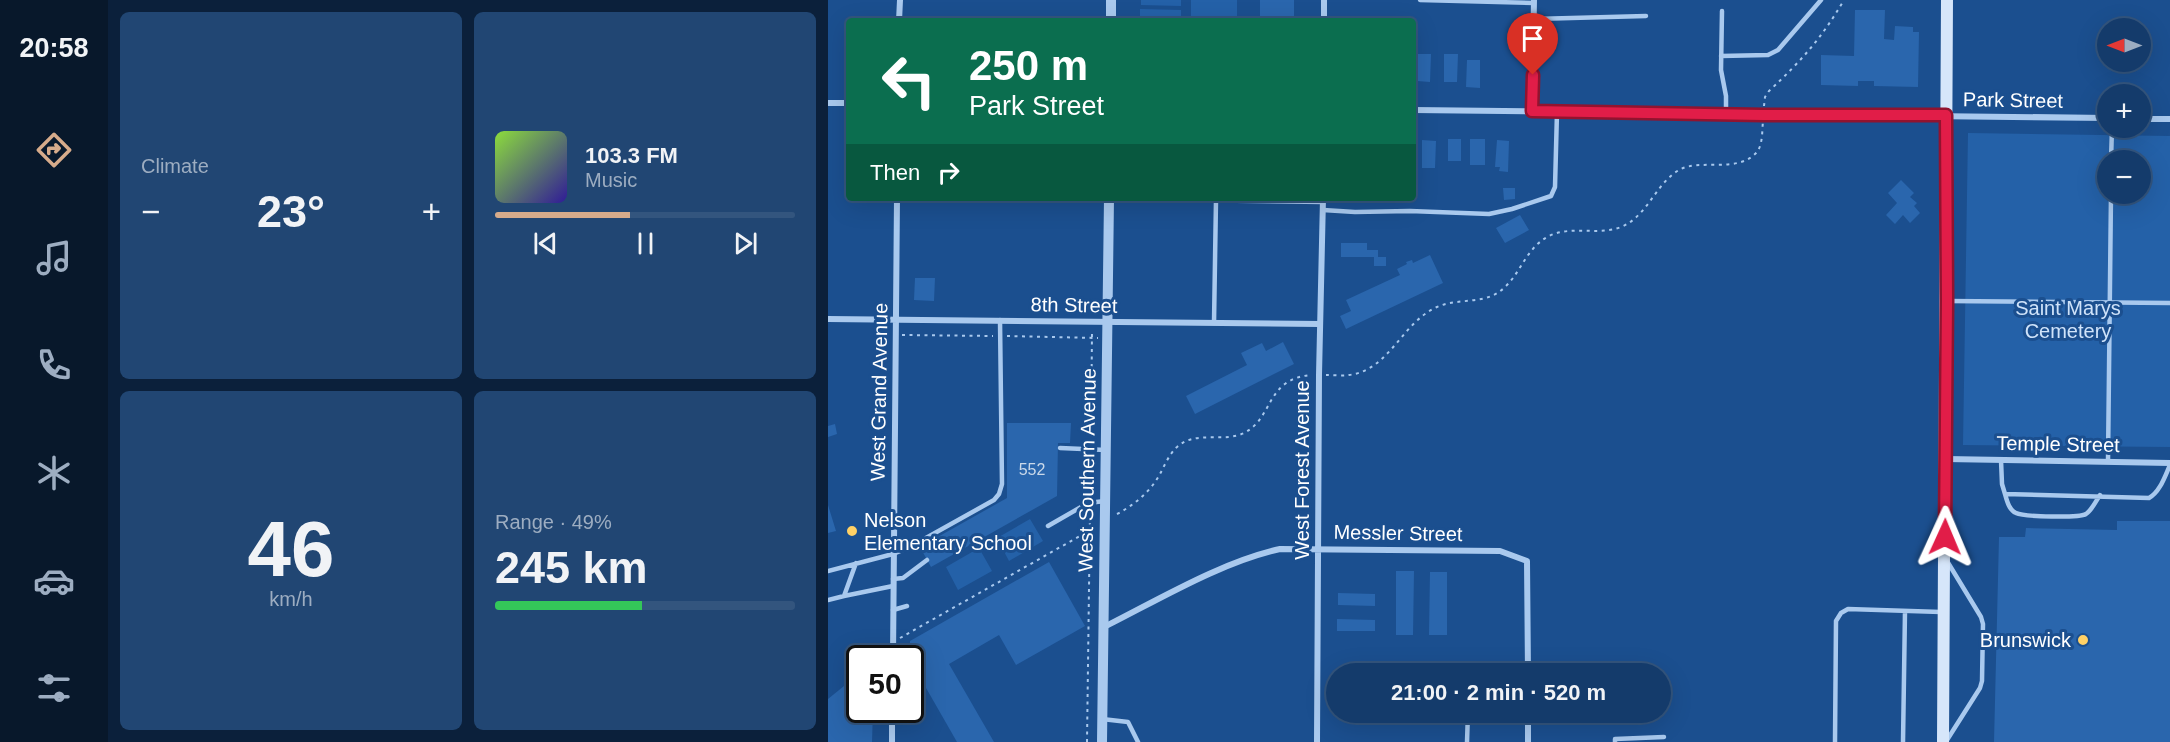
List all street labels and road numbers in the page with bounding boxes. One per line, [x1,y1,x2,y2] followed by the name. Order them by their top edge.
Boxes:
[1963,88,2064,112] street label: Park Street
[1030,293,1118,317] street label: 8th Street
[866,303,892,481] street label: West Grand Avenue
[1074,368,1100,572] street label: West Southern Avenue
[1291,380,1313,560] street label: West Forest Avenue
[1996,432,2120,456] street label: Temple Street
[1333,521,1463,545] street label: Messler Street

